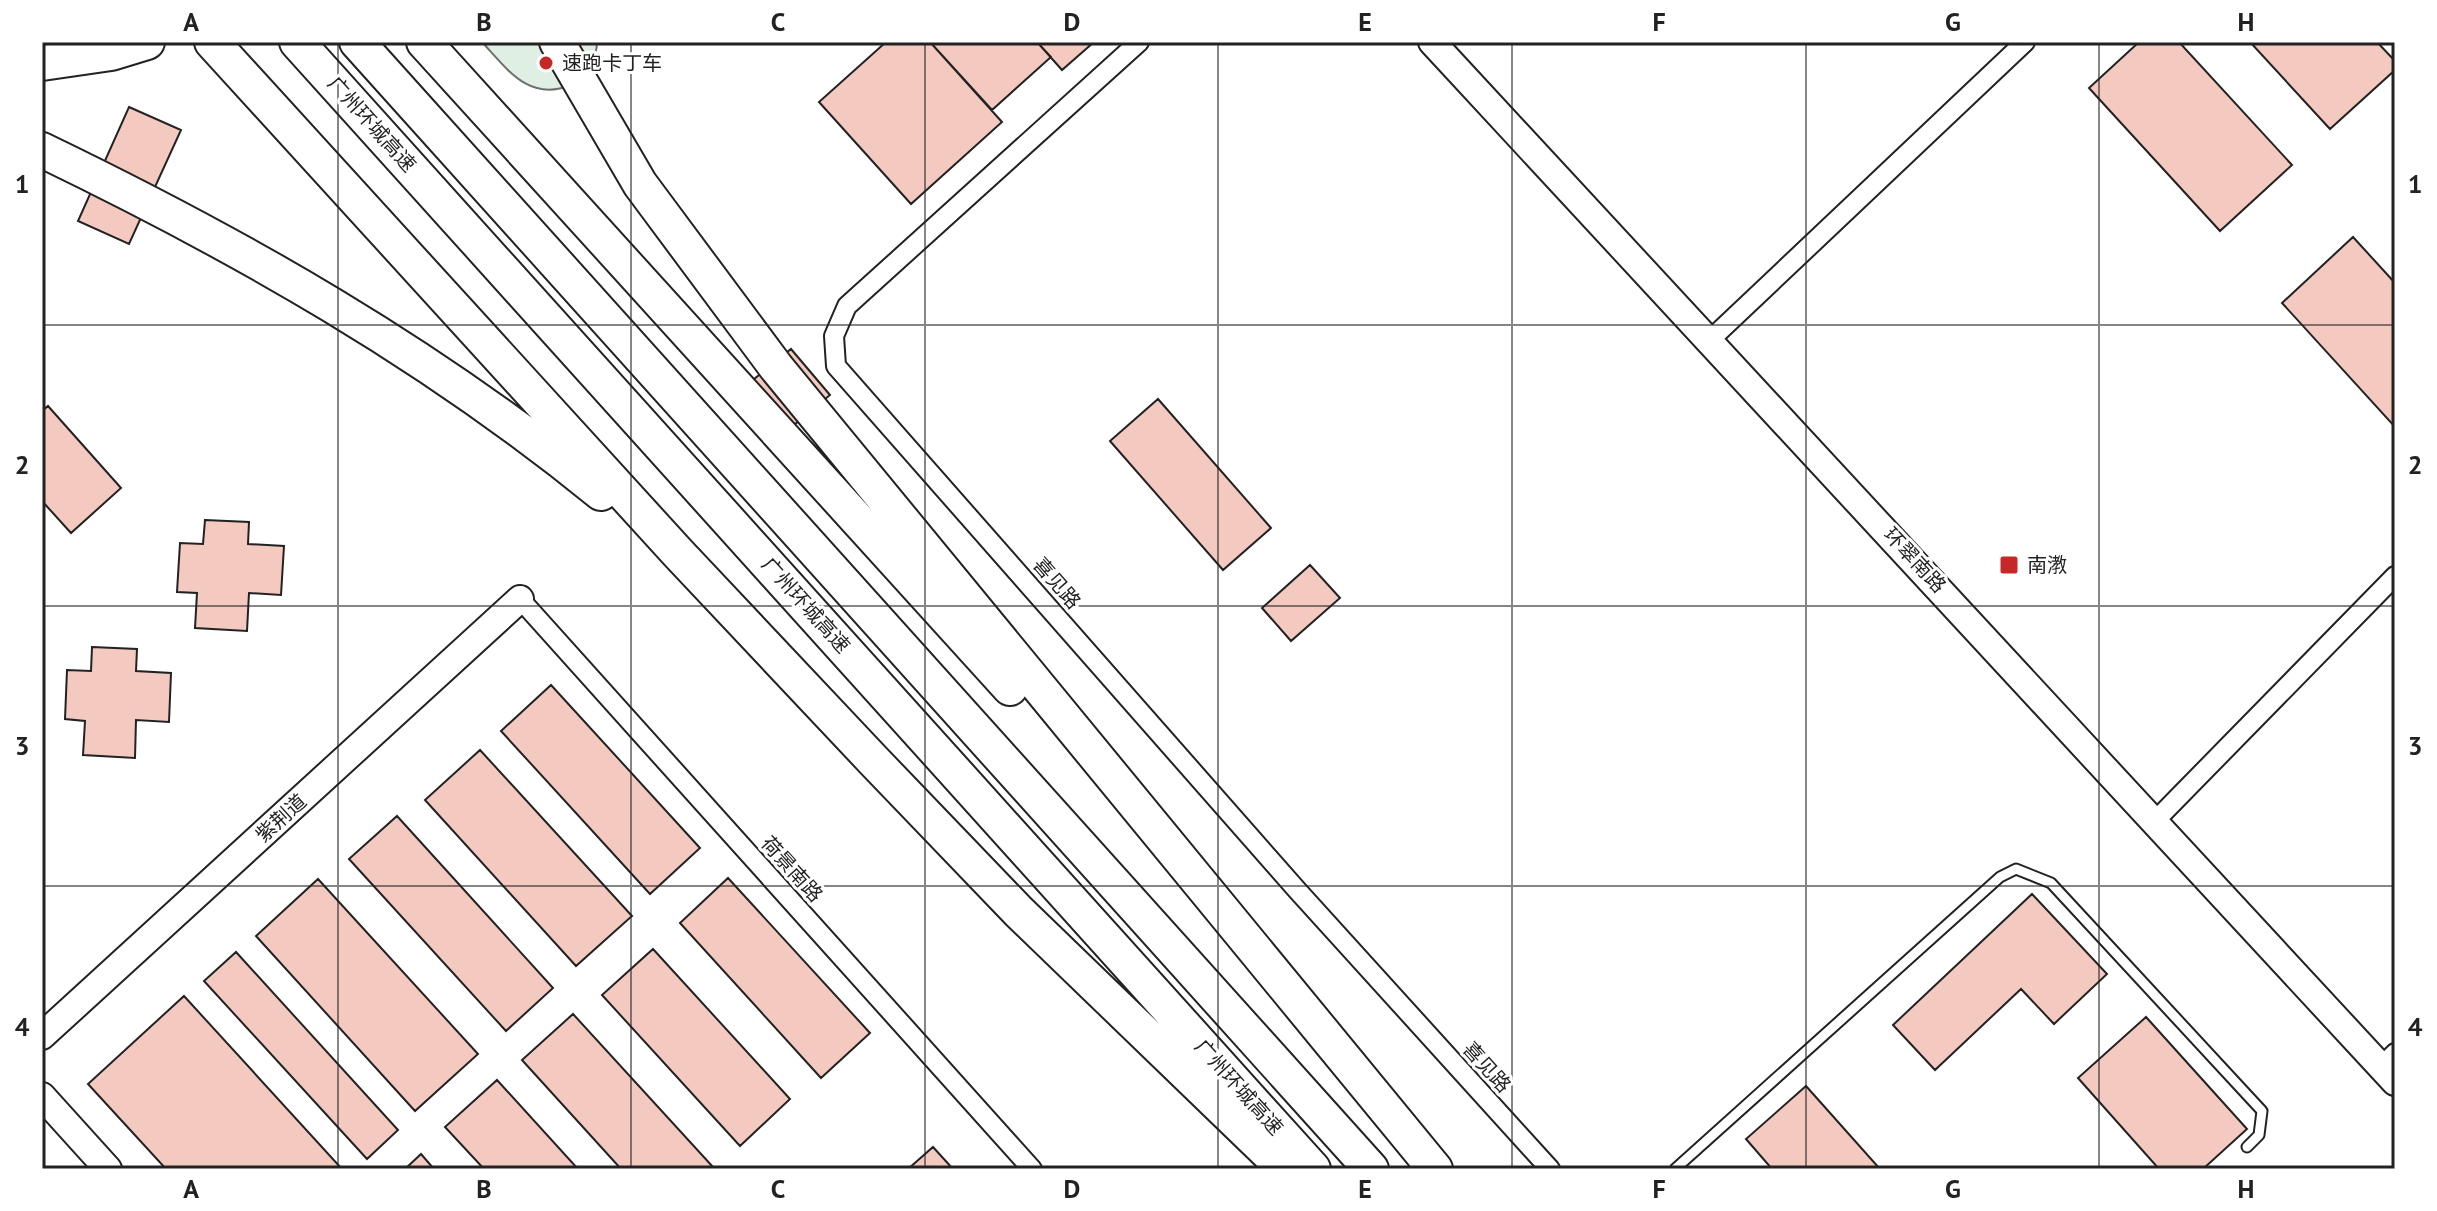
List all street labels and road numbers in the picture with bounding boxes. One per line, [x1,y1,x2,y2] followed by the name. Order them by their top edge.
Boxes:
[322,71,422,177] street label: 广州环城高速
[1878,522,1952,598] street label: 环翠南路
[756,552,856,658] street label: 广州环城高速
[1028,552,1086,614] street label: 喜见路
[250,788,312,848] street label: 紫荆道
[756,831,828,907] street label: 荷景南路
[1189,1034,1289,1140] street label: 广州环城高速
[1457,1036,1517,1098] street label: 喜见路

